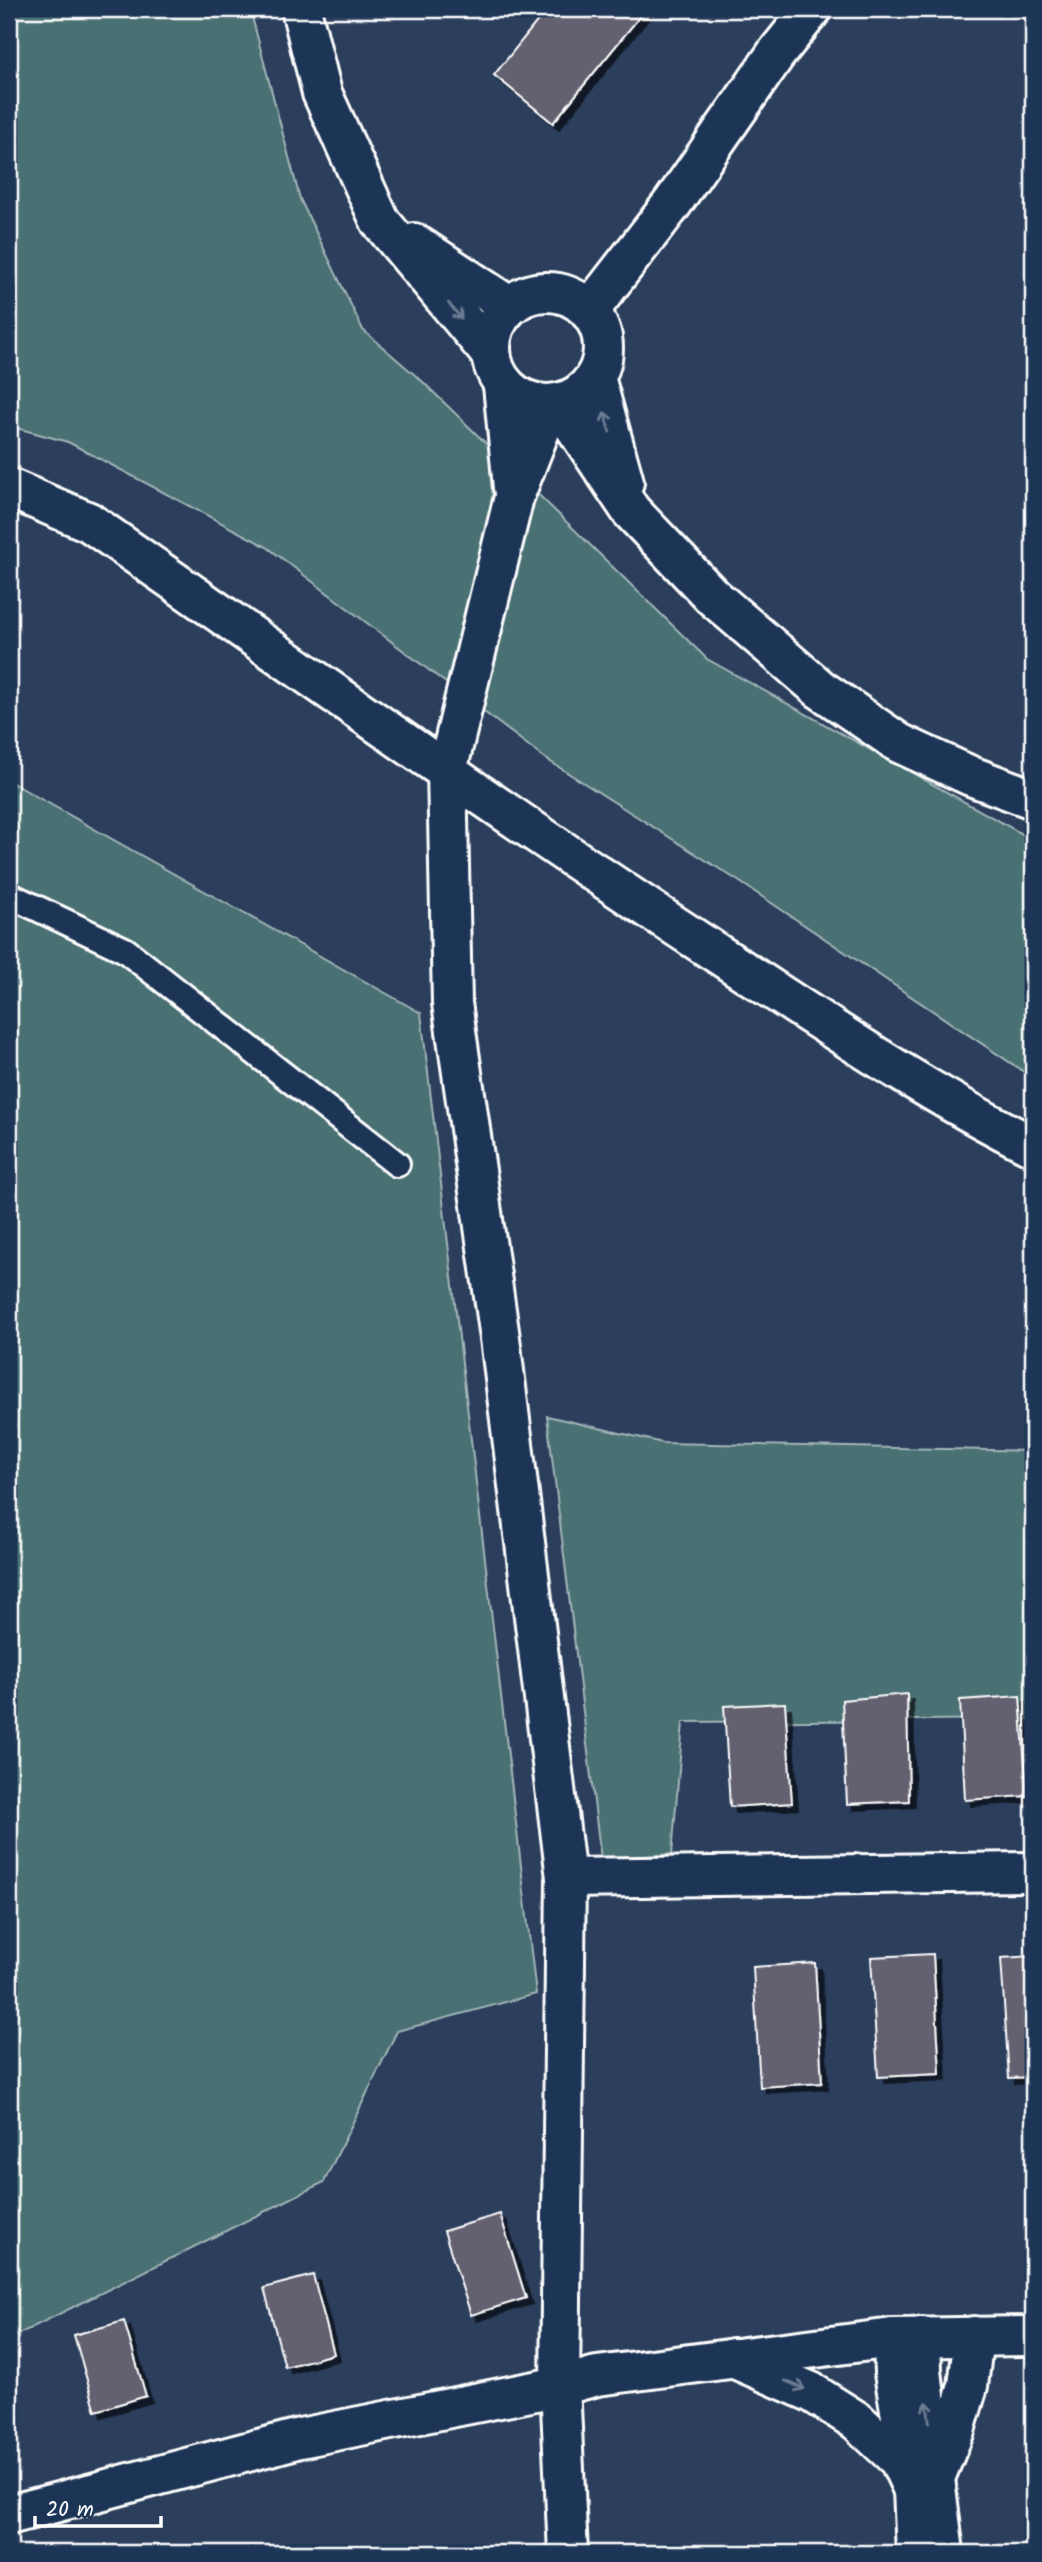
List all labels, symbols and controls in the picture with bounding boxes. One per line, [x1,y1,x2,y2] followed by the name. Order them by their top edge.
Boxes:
[448,302,463,320] one-way arrow
[600,411,613,433] one-way arrow
[784,2379,806,2392] one-way arrow
[921,2402,934,2424] one-way arrow
[35,2485,161,2529] scale bar
[46,2494,94,2527] text: 20 m

